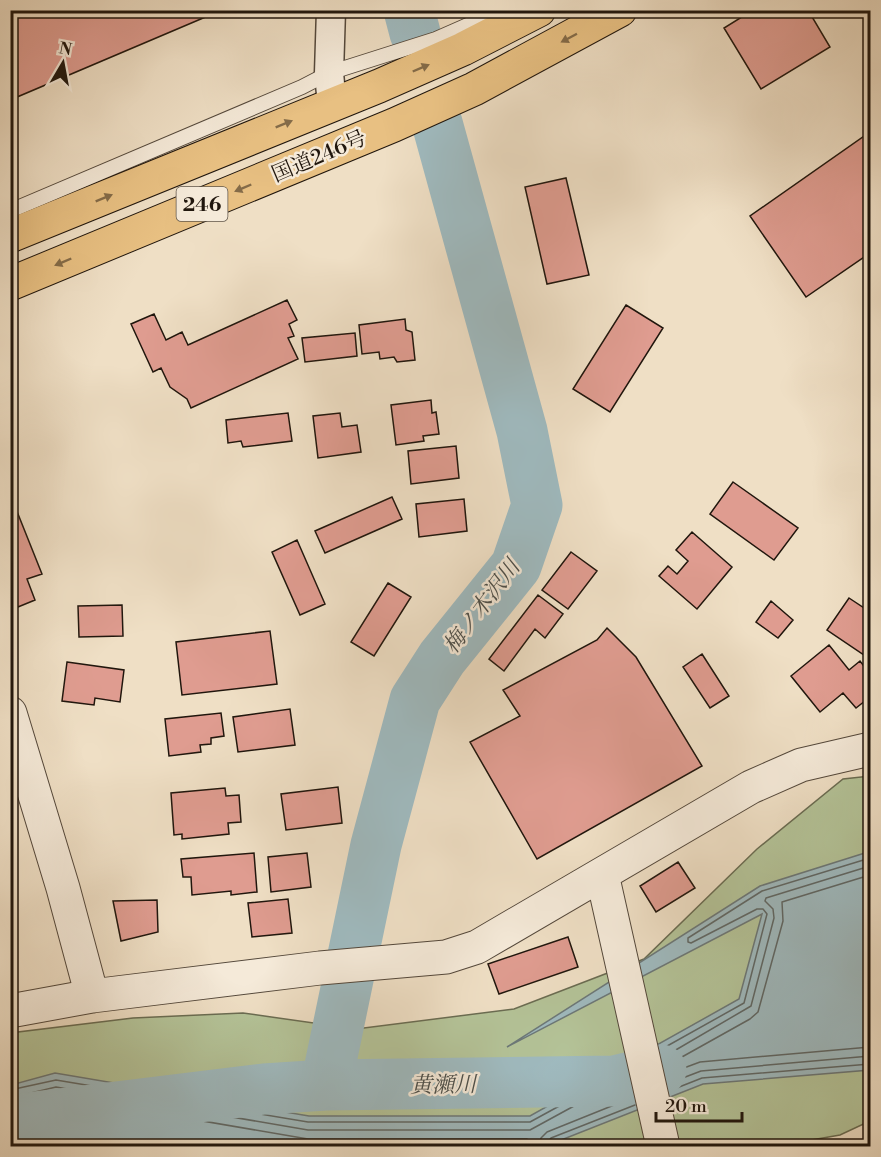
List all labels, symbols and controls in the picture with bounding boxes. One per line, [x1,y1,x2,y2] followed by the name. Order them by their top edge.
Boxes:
[33,33,93,93] north arrow
[560,33,577,43] one-way arrow
[57,38,74,60] text: N
[412,63,430,73] one-way arrow
[275,119,293,129] one-way arrow
[268,125,371,188] street label: 国道246号
[234,184,252,193] one-way arrow
[176,187,228,221] road number: 246
[95,193,113,203] one-way arrow
[53,257,71,267] one-way arrow
[438,553,527,659] water label: 梅ノ木沢川
[410,1071,478,1100] water label: 黄瀬川
[656,1085,742,1123] scale bar
[665,1095,707,1118] text: 20 m

